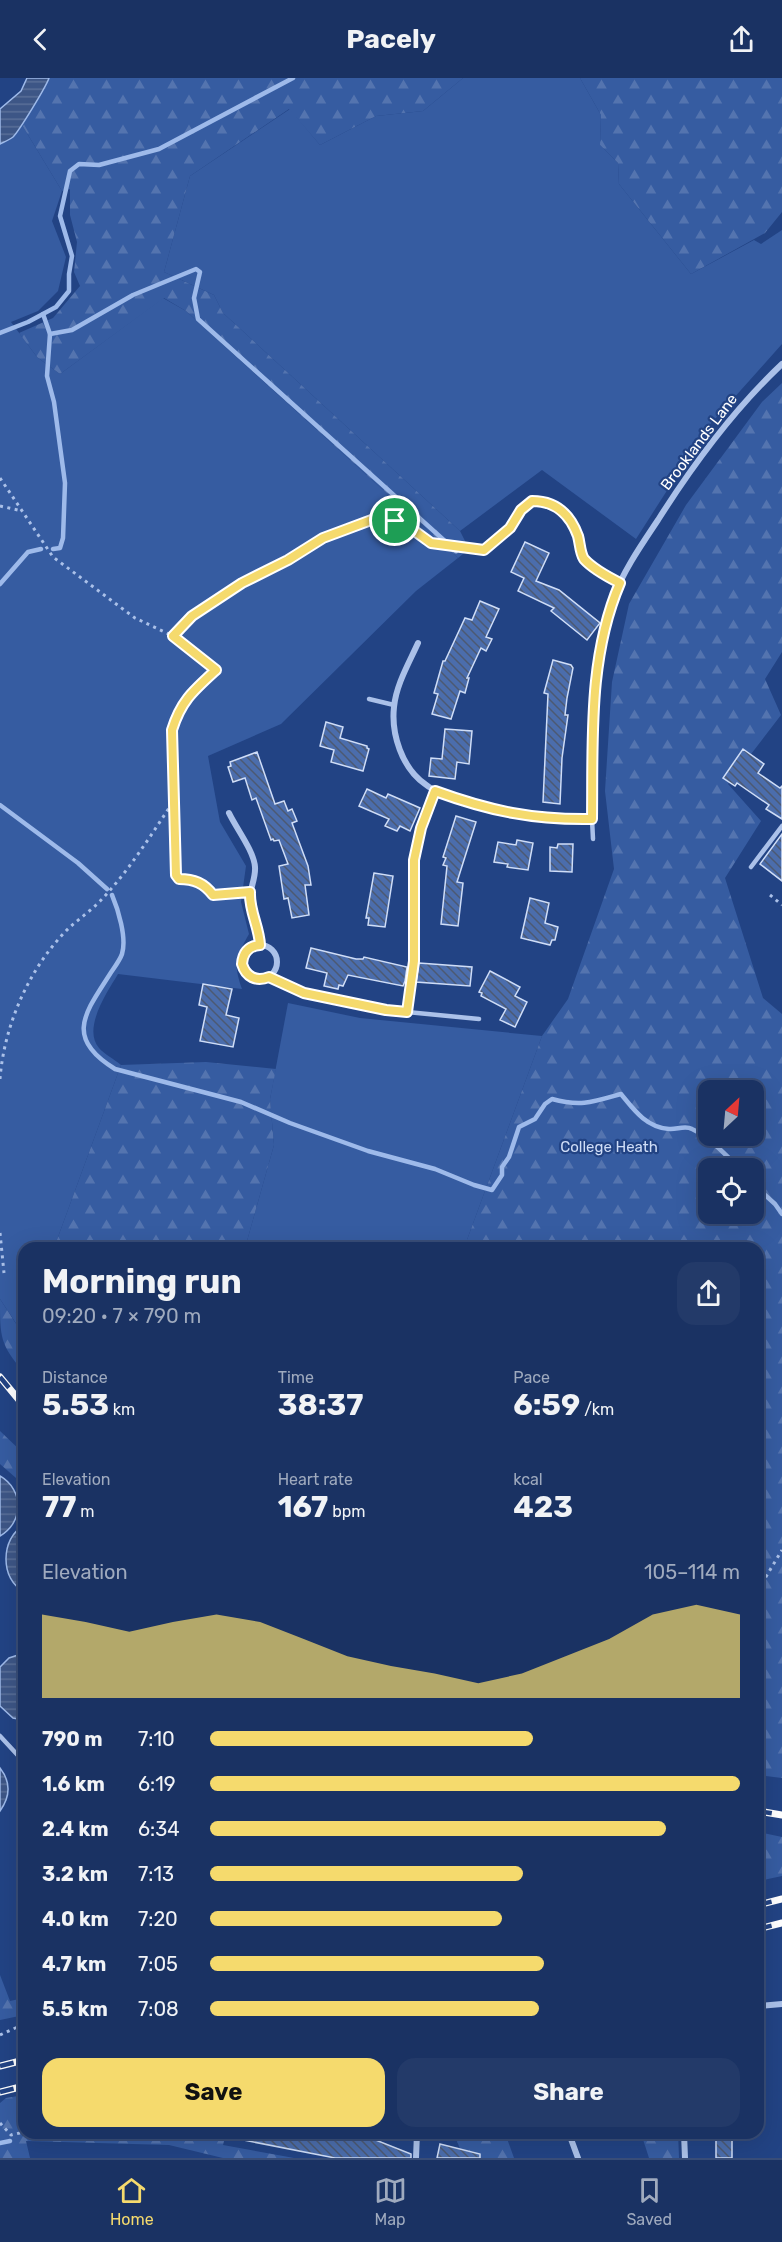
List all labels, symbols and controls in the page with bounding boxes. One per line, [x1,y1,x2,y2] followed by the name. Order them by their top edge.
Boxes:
[24,23,57,56] icon: back
[346,23,436,55] text: Pacely
[725,23,758,56] icon: share
[657,390,741,494] street label: Brooklands Lane
[369,495,420,546] pin
[378,504,411,537] icon: arrive
[698,1080,764,1146] north arrow
[698,1080,764,1224] map controls
[560,1138,658,1156] park label: College Heath
[698,1158,764,1224] button: locate
[42,1262,242,1301] text: Morning run
[677,1262,740,1325] button: share
[42,1304,201,1328] text: 09:20 · 7 × 790 m
[42,1368,108,1387] text: Distance
[278,1368,314,1387] text: Time
[513,1368,550,1387] text: Pace
[42,1387,109,1423] text: 5.53
[278,1387,363,1423] text: 38:37
[513,1387,580,1423] text: 6:59
[109,1400,135,1419] text: km
[580,1400,614,1419] text: /km
[42,1470,111,1489] text: Elevation
[278,1470,353,1489] text: Heart rate
[513,1470,543,1489] text: kcal
[42,1489,76,1525] text: 77
[278,1489,328,1525] text: 167
[513,1489,573,1525] text: 423
[76,1502,95,1521] text: m
[328,1502,365,1521] text: bpm
[42,1560,128,1584] text: Elevation
[644,1560,740,1584] text: 105–114 m
[42,1727,102,1751] text: 790 m
[138,1727,175,1751] text: 7:10
[42,1772,105,1796] text: 1.6 km
[138,1772,176,1796] text: 6:19
[42,1817,108,1841] text: 2.4 km
[138,1817,180,1841] text: 6:34
[42,1862,108,1886] text: 3.2 km
[138,1862,174,1886] text: 7:13
[42,1907,109,1931] text: 4.0 km
[138,1907,178,1931] text: 7:20
[42,1952,106,1976] text: 4.7 km
[138,1952,178,1976] text: 7:05
[42,1997,108,2021] text: 5.5 km
[138,1997,179,2021] text: 7:08
[42,2058,385,2127] button: Save
[397,2058,740,2127] button: Share
[110,2174,154,2229] tab: Home
[374,2174,407,2229] tab: Map
[626,2174,672,2229] tab: Saved

